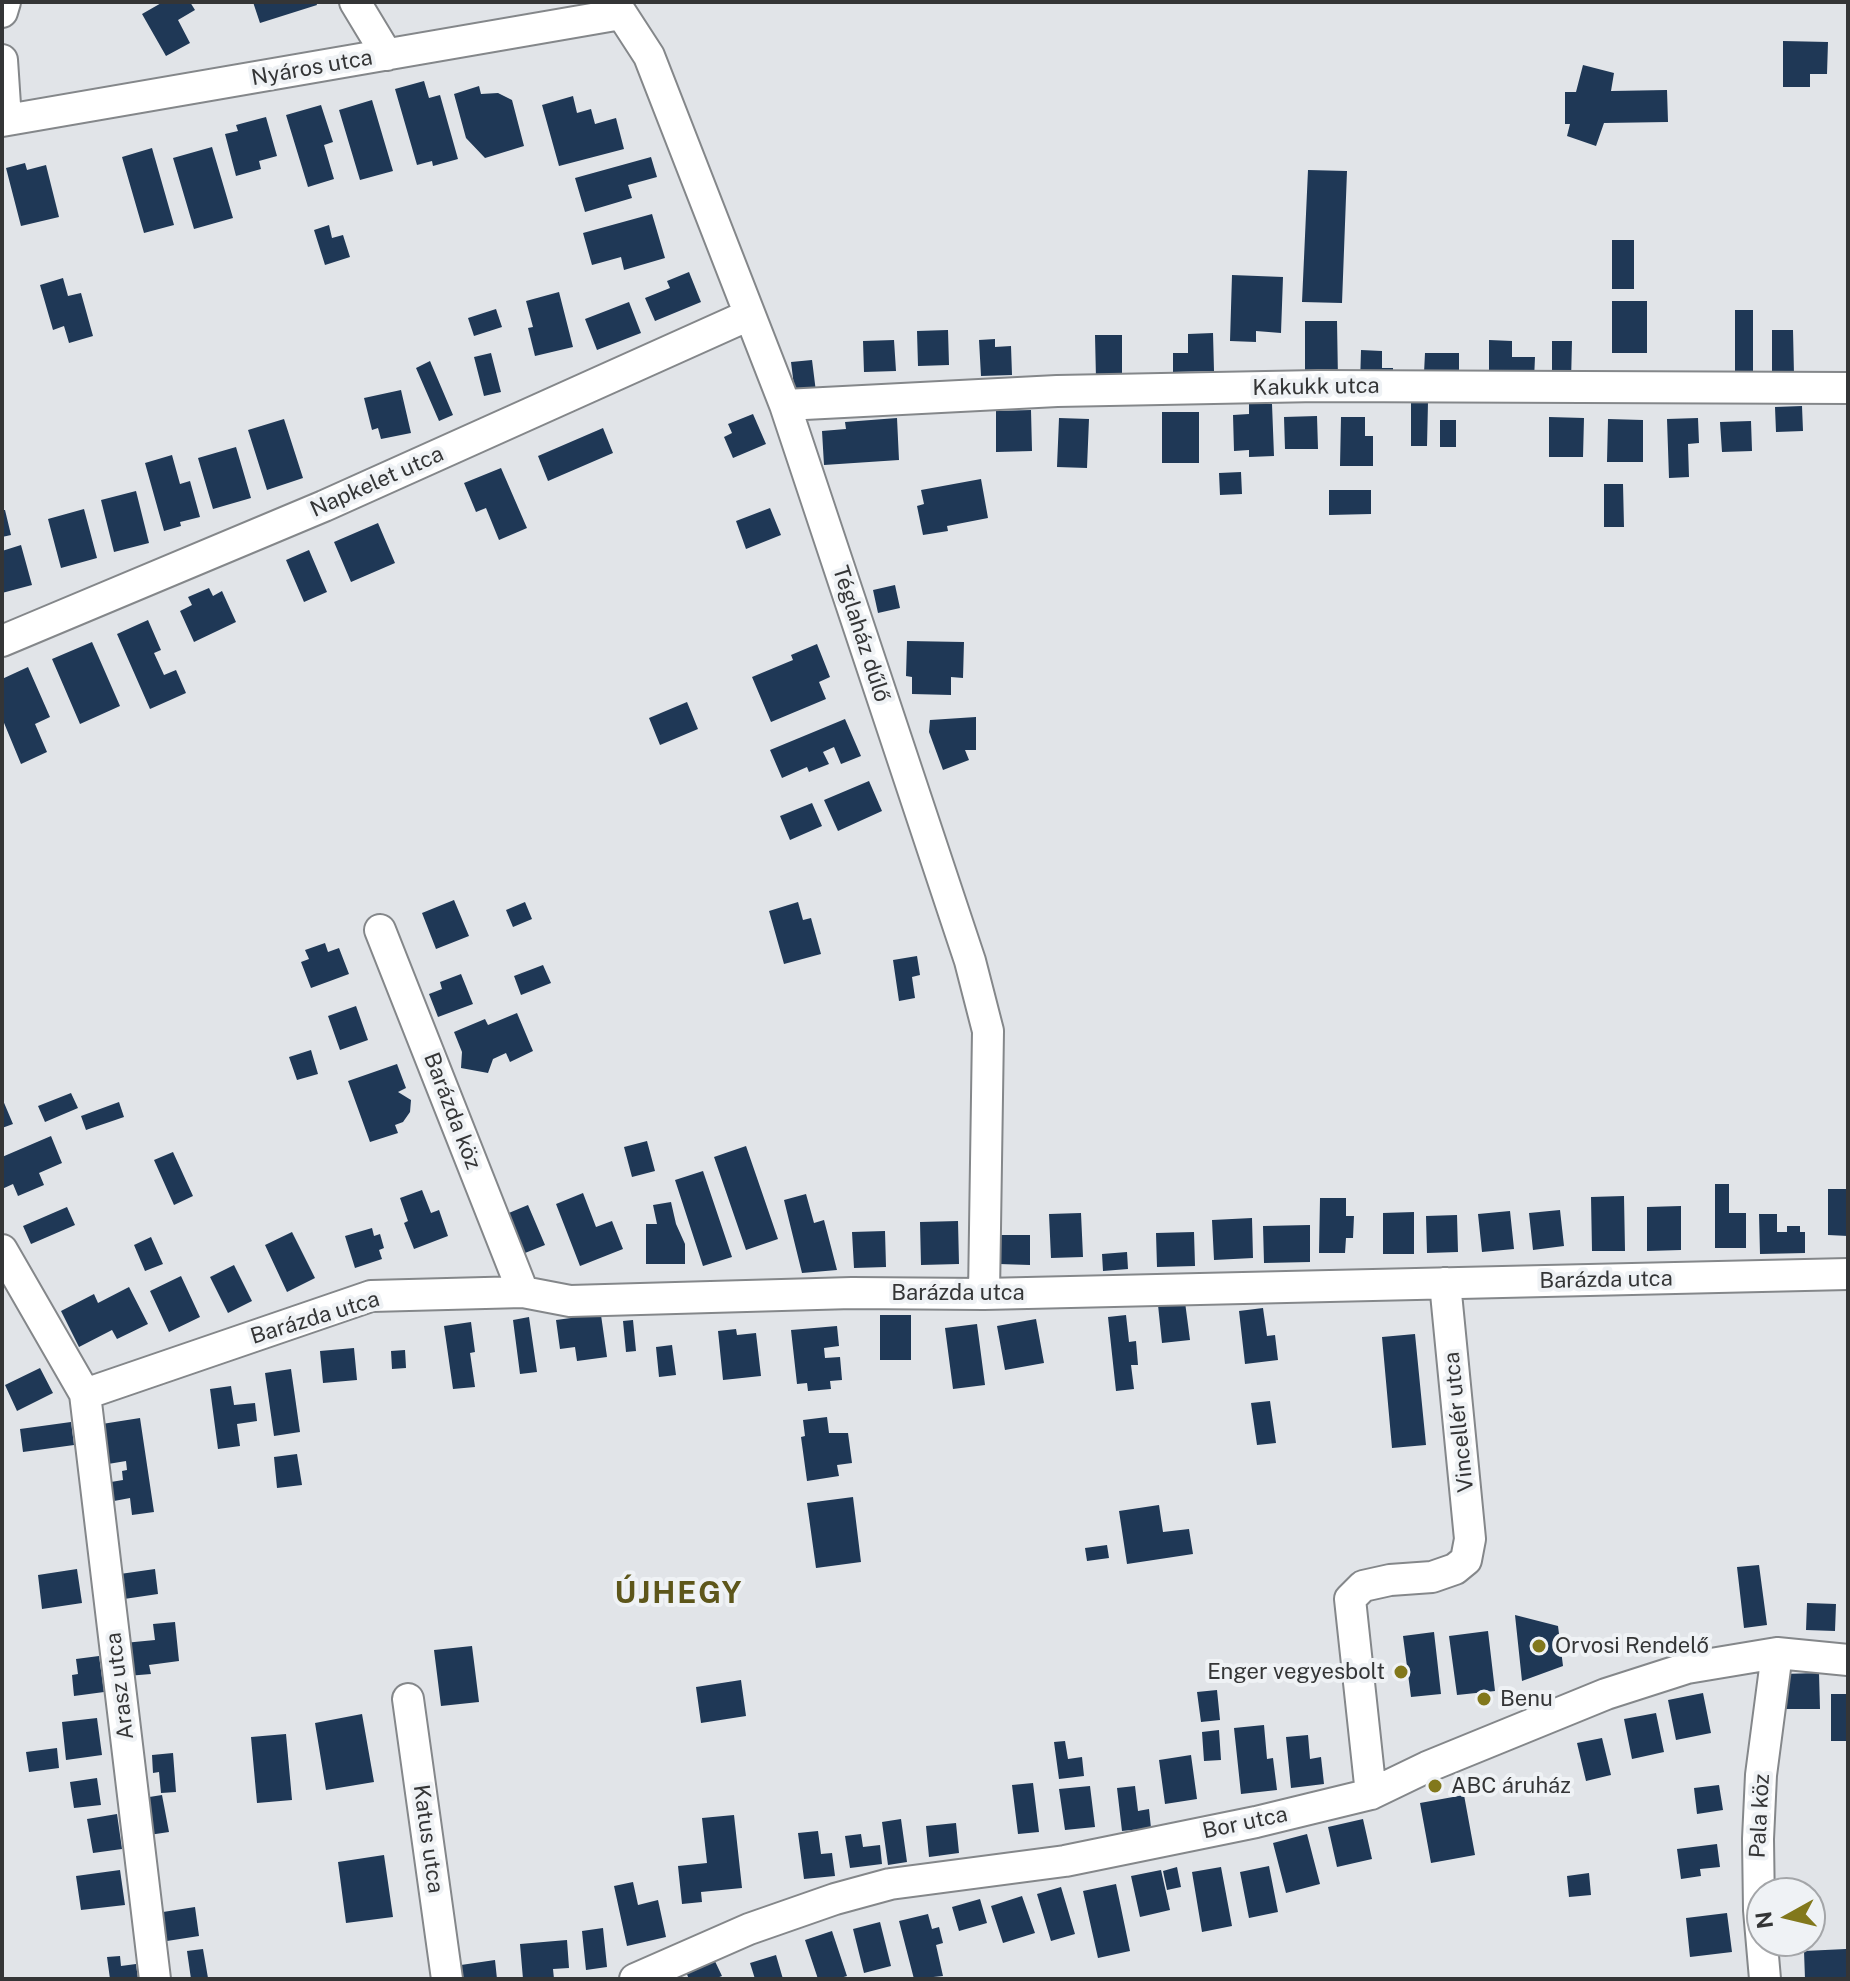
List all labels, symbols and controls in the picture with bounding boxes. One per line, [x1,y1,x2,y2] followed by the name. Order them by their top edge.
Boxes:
[249,44,375,92] street label: Nyáros utca
[1252,373,1380,401] street label: Kakukk utca
[306,441,448,523] street label: Napkelet utca
[827,563,895,705] street label: Téglaház dűlő
[418,1049,486,1173] street label: Barázda köz
[1539,1266,1673,1294] street label: Barázda utca
[891,1280,1025,1306] street label: Barázda utca
[247,1286,383,1350] street label: Barázda utca
[1438,1350,1480,1494] street label: Vincellér utca
[614,1576,744,1612] district label: ÚJHEGY
[100,1631,140,1741] street label: Arasz utca
[1555,1633,1709,1659] place label: Orvosi Rendelő
[1530,1637,1548,1655] marker: Orvosi Rendelő
[1207,1659,1385,1685] place label: Enger vegyesbolt
[1392,1663,1410,1681] marker: Enger vegyesbolt
[1500,1686,1553,1712] place label: Benu
[1475,1690,1493,1708] marker: Benu
[1451,1773,1571,1799] place label: ABC áruház
[1745,1773,1775,1859] street label: Pala köz
[1426,1777,1444,1795] marker: ABC áruház
[407,1783,449,1895] street label: Katus utca
[1200,1801,1290,1845] street label: Bor utca
[1746,1877,1826,1957] north arrow
[1750,1910,1778,1930] text: N

